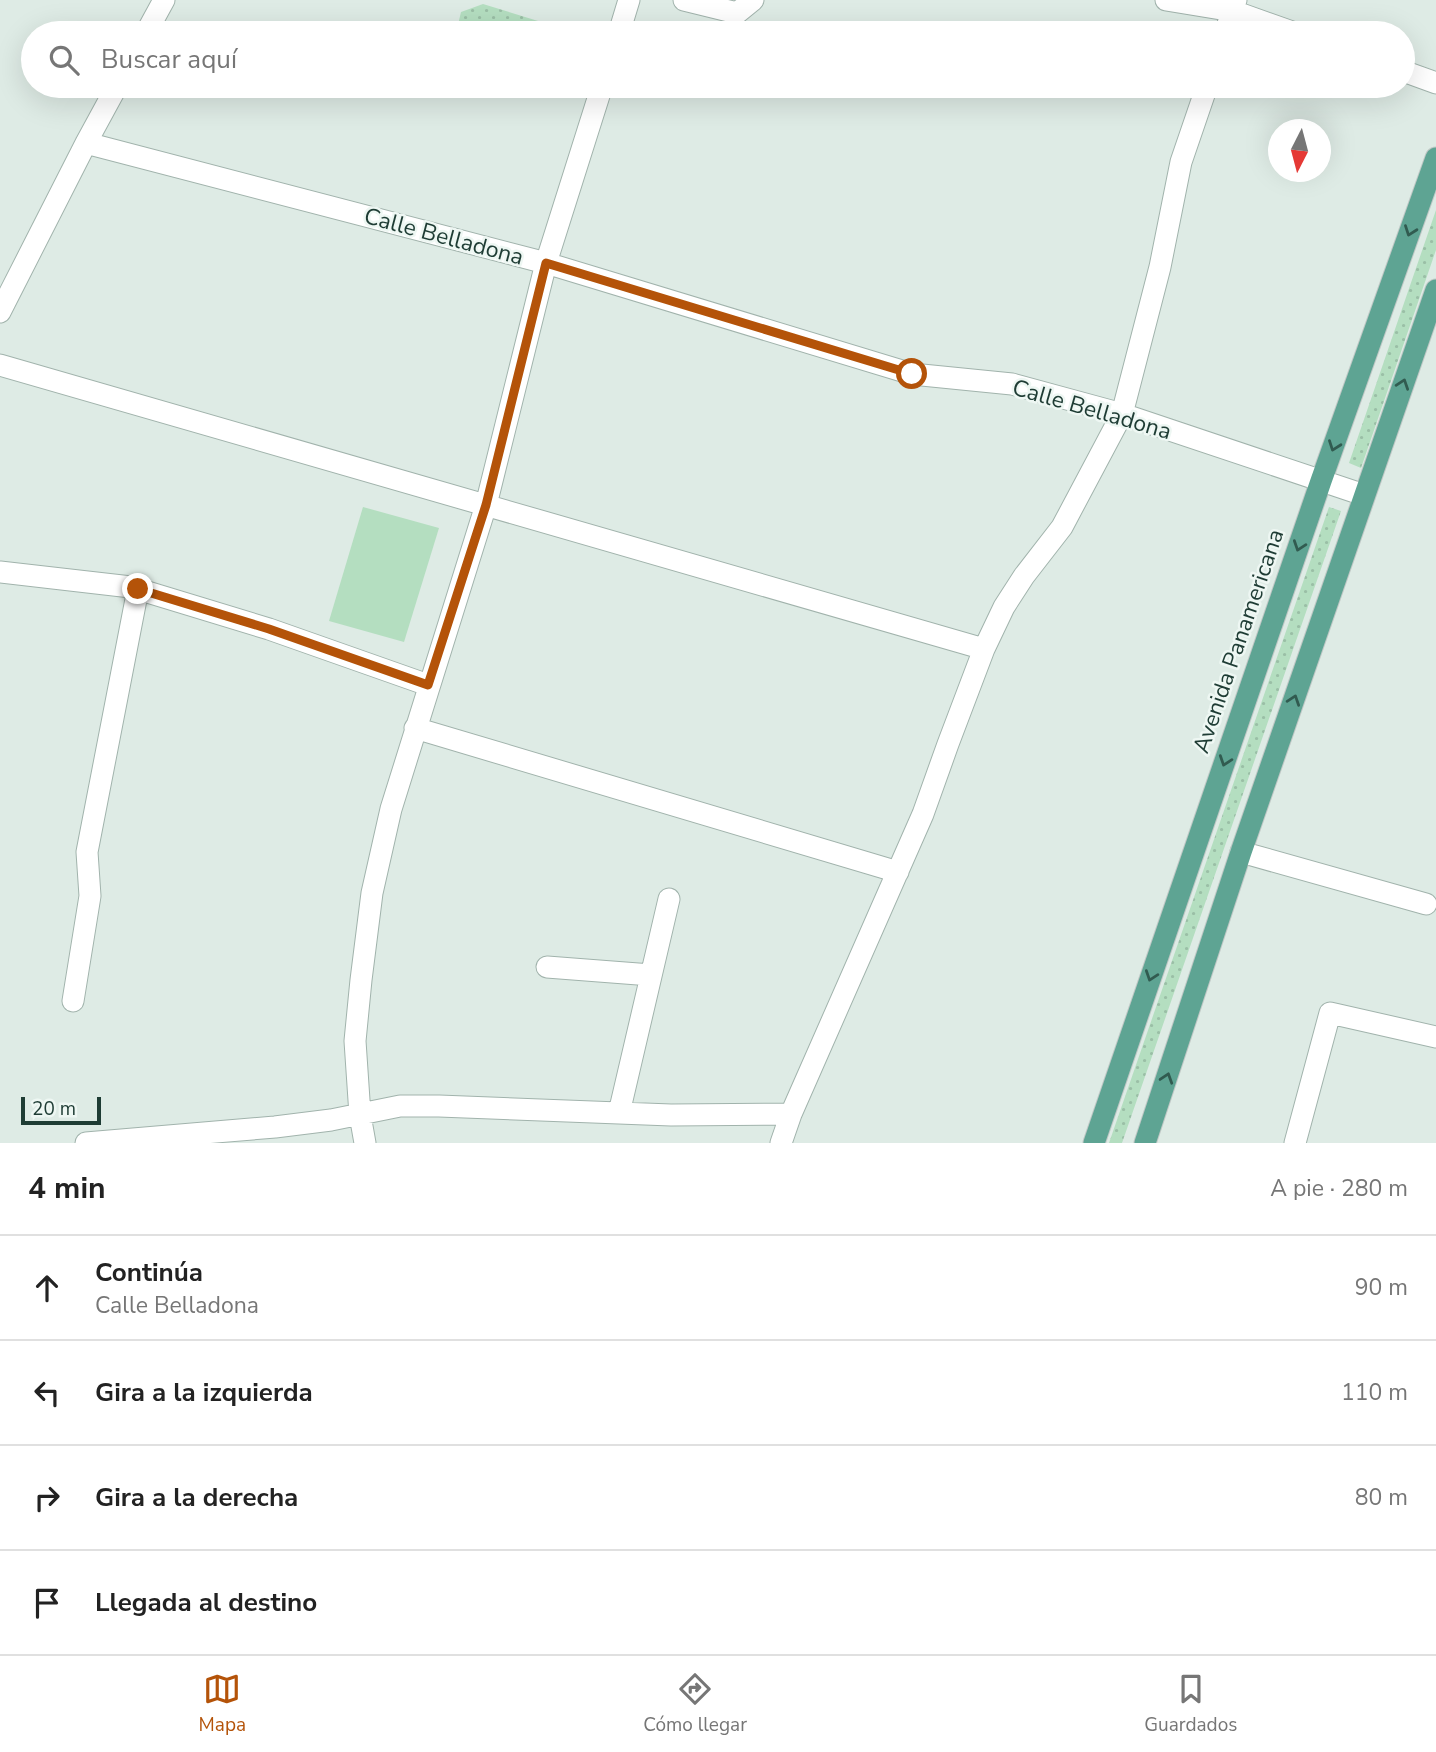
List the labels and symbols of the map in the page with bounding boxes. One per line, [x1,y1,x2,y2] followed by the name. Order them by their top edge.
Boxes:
[1268,119,1331,182] north arrow
[361,200,527,273] street label: Calle Belladona
[1404,225,1418,237] one-way arrow
[896,358,927,389] route start
[1009,372,1175,447] street label: Calle Belladona
[1395,379,1409,391] one-way arrow
[1328,439,1342,451] one-way arrow
[1186,525,1291,757] street label: Avenida Panamericana
[1293,539,1307,551] one-way arrow
[122,573,153,604] route end
[1286,694,1300,706] one-way arrow
[1219,754,1233,767] one-way arrow
[1145,970,1159,982] one-way arrow
[1159,1073,1173,1085] one-way arrow
[21,1094,102,1126] scale bar

